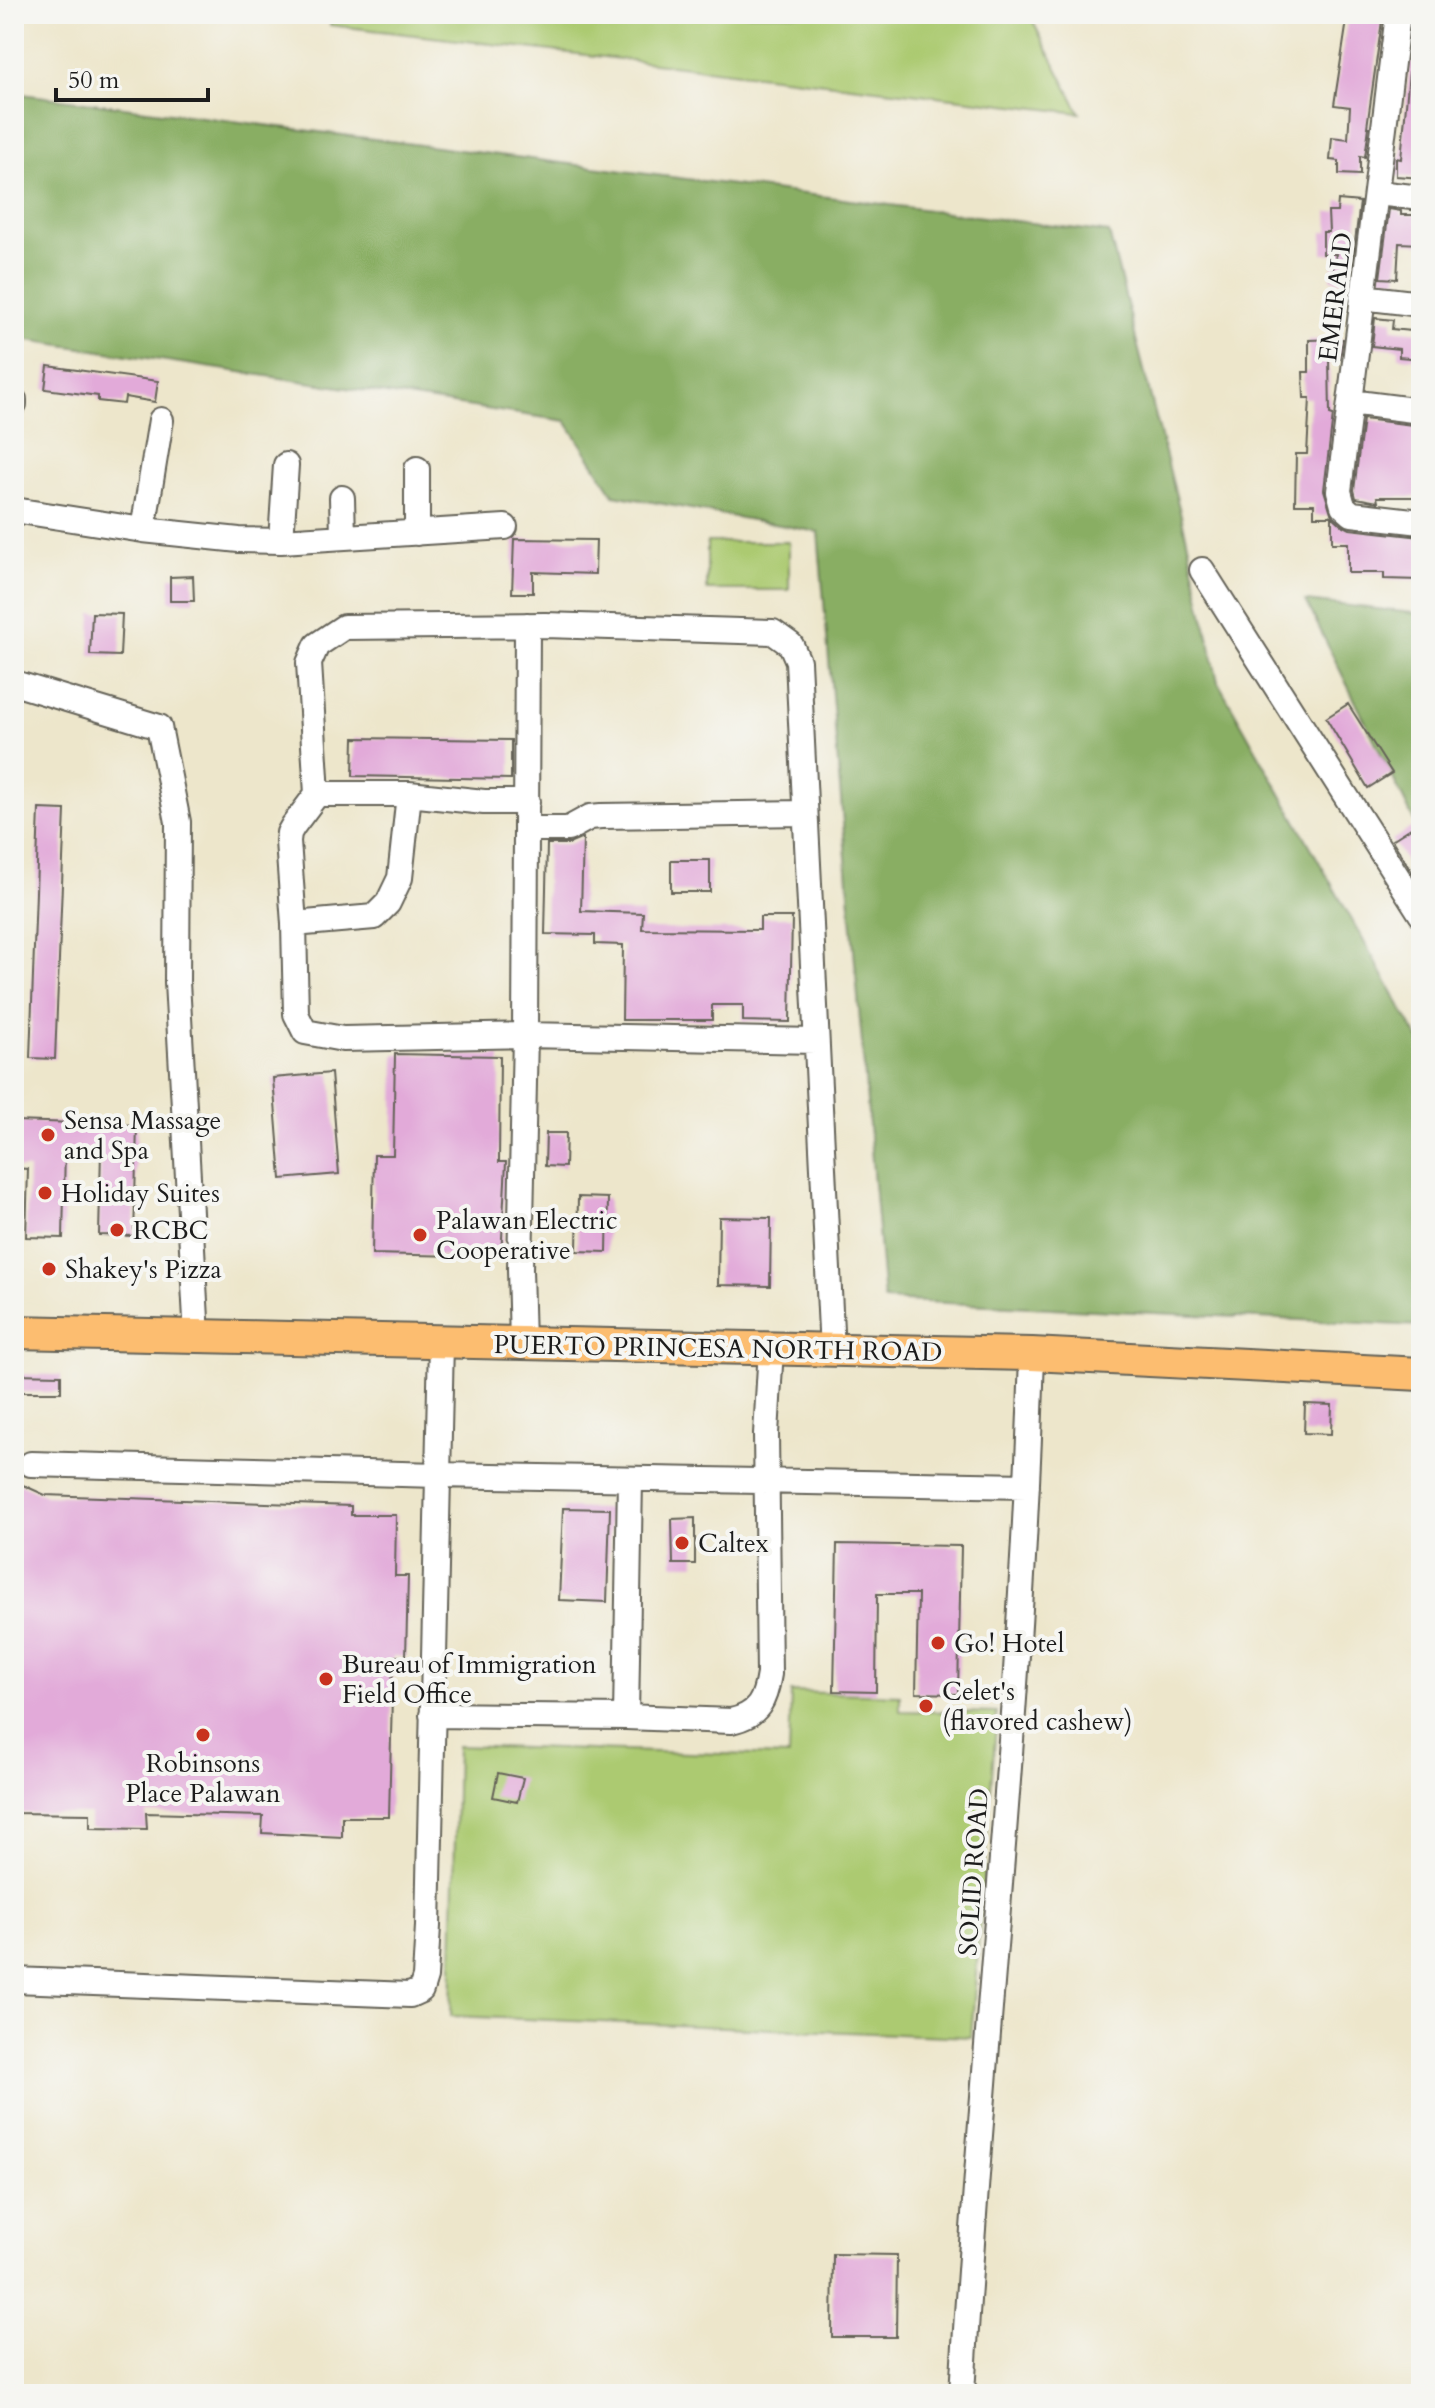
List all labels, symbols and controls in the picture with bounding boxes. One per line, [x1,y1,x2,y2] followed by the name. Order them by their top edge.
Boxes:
[56,52,208,102] scale bar
[68,64,120,97] text: 50 m
[1310,230,1361,364] street label: EMERALD
[64,1103,221,1168] place label: Sensa Massage and Spa
[39,1126,57,1144] marker: Sensa Massage and Spa
[61,1176,220,1211] place label: Holiday Suites
[36,1184,54,1202] marker: Holiday Suites
[436,1203,618,1268] place label: Palawan Electric Cooperative
[133,1213,208,1248] place label: RCBC
[108,1221,126,1239] marker: RCBC
[411,1226,429,1244] marker: Palawan Electric Cooperative
[65,1252,222,1287] place label: Shakey's Pizza
[40,1260,58,1278] marker: Shakey's Pizza
[493,1327,943,1370] street label: PUERTO PRINCESA NORTH ROAD
[698,1526,769,1561] place label: Caltex
[673,1534,691,1552] marker: Caltex
[954,1626,1065,1661] place label: Go! Hotel
[929,1634,947,1652] marker: Go! Hotel
[342,1647,597,1712] place label: Bureau of Immigration Field Office
[317,1670,335,1688] marker: Bureau of Immigration Field Office
[942,1674,1133,1739] place label: Celet's (flavored cashew)
[917,1697,935,1715] marker: Celet's (flavored cashew)
[194,1726,212,1744] marker: Robinsons Place Palawan
[125,1746,281,1811] place label: Robinsons Place Palawan
[950,1787,997,1957] street label: SOLID ROAD

